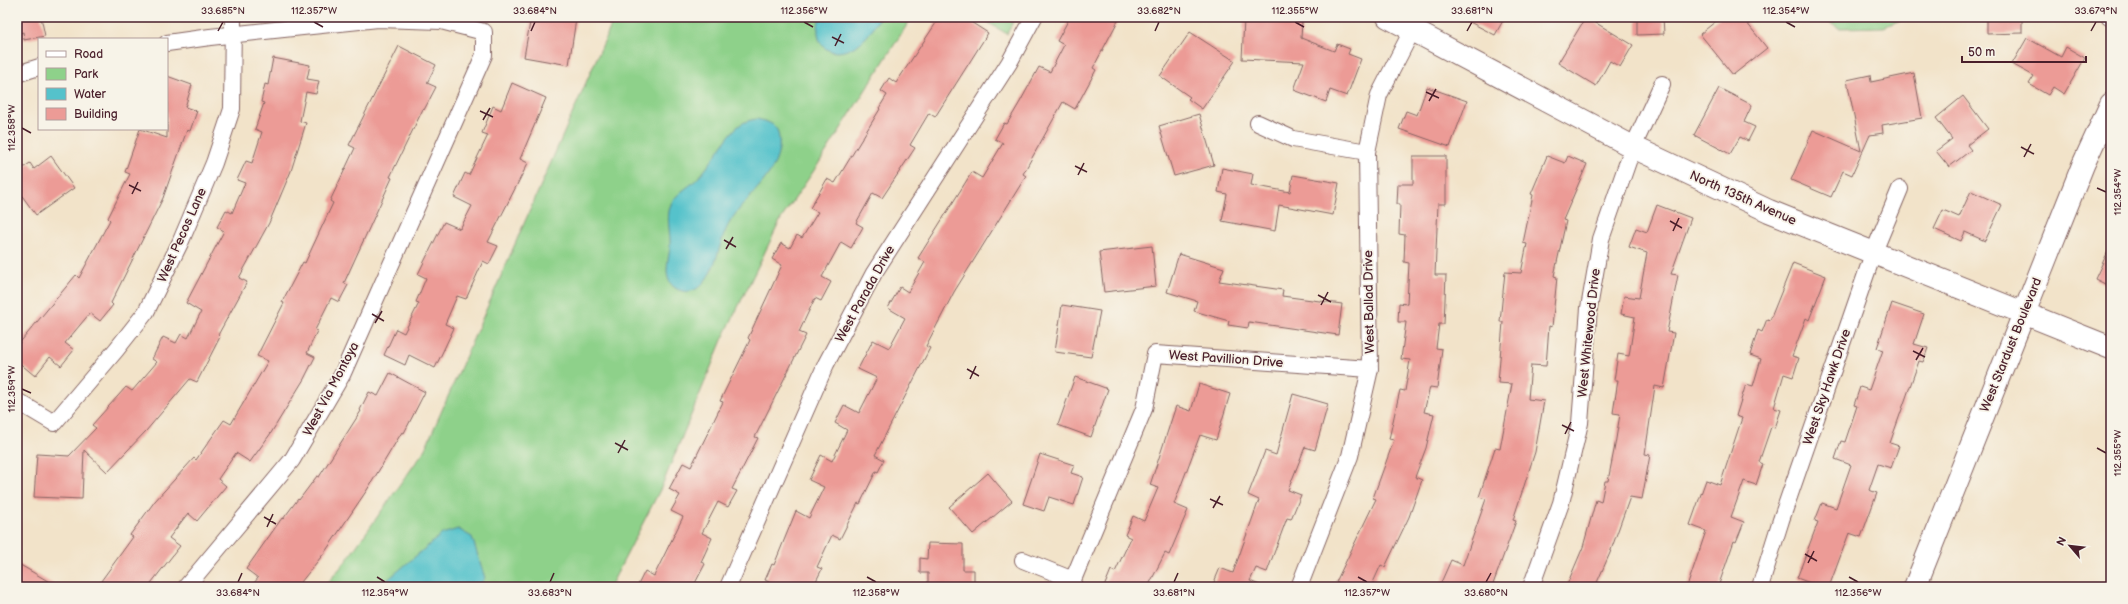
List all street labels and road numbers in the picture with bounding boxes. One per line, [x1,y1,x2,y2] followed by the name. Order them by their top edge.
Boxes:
[1687,167,1799,229] street label: North 135th Avenue
[154,185,210,285] street label: West Pecos Lane
[832,242,898,345] street label: West Parada Drive
[1360,250,1378,354] street label: West Ballad Drive
[1574,267,1604,399] street label: West Whitewood Drive
[1977,275,2045,415] street label: West Stardust Boulevard
[1800,327,1854,447] street label: West Sky Hawk Drive
[300,339,362,439] street label: West Via Montoya
[1168,347,1284,371] street label: West Pavillion Drive

